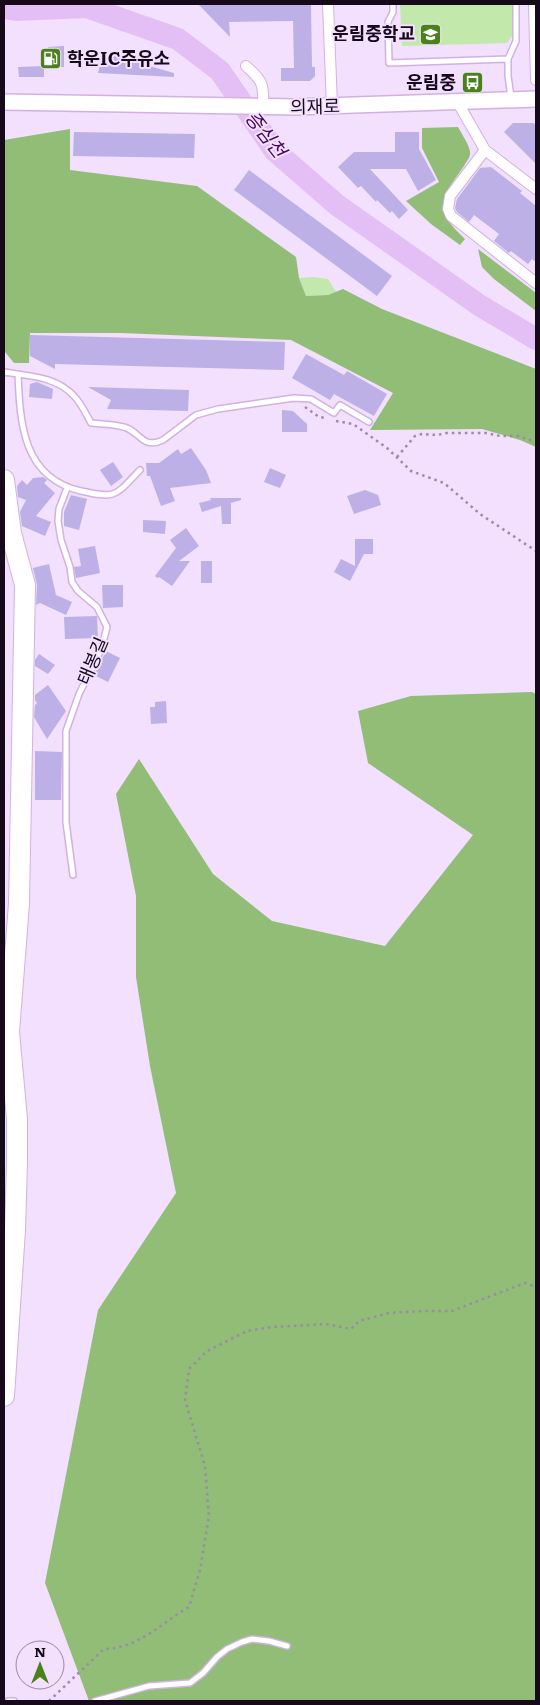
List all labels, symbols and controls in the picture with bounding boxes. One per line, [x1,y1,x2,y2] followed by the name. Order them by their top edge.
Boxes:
[332,19,415,46] place label: 운림중학교
[419,22,443,46] school or university icon: 운림중학교
[67,44,170,71] place label: 학운IC주유소
[39,47,63,71] fuel station icon: 학운IC주유소
[406,68,456,95] place label: 운림중
[460,71,484,95] bus stop icon: 운림중
[290,92,340,119] street label: 의재로
[240,104,295,164] water label: 증심천
[69,632,114,689] street label: 태봉길
[15,1640,65,1690] north arrow
[34,1641,46,1661] text: N

